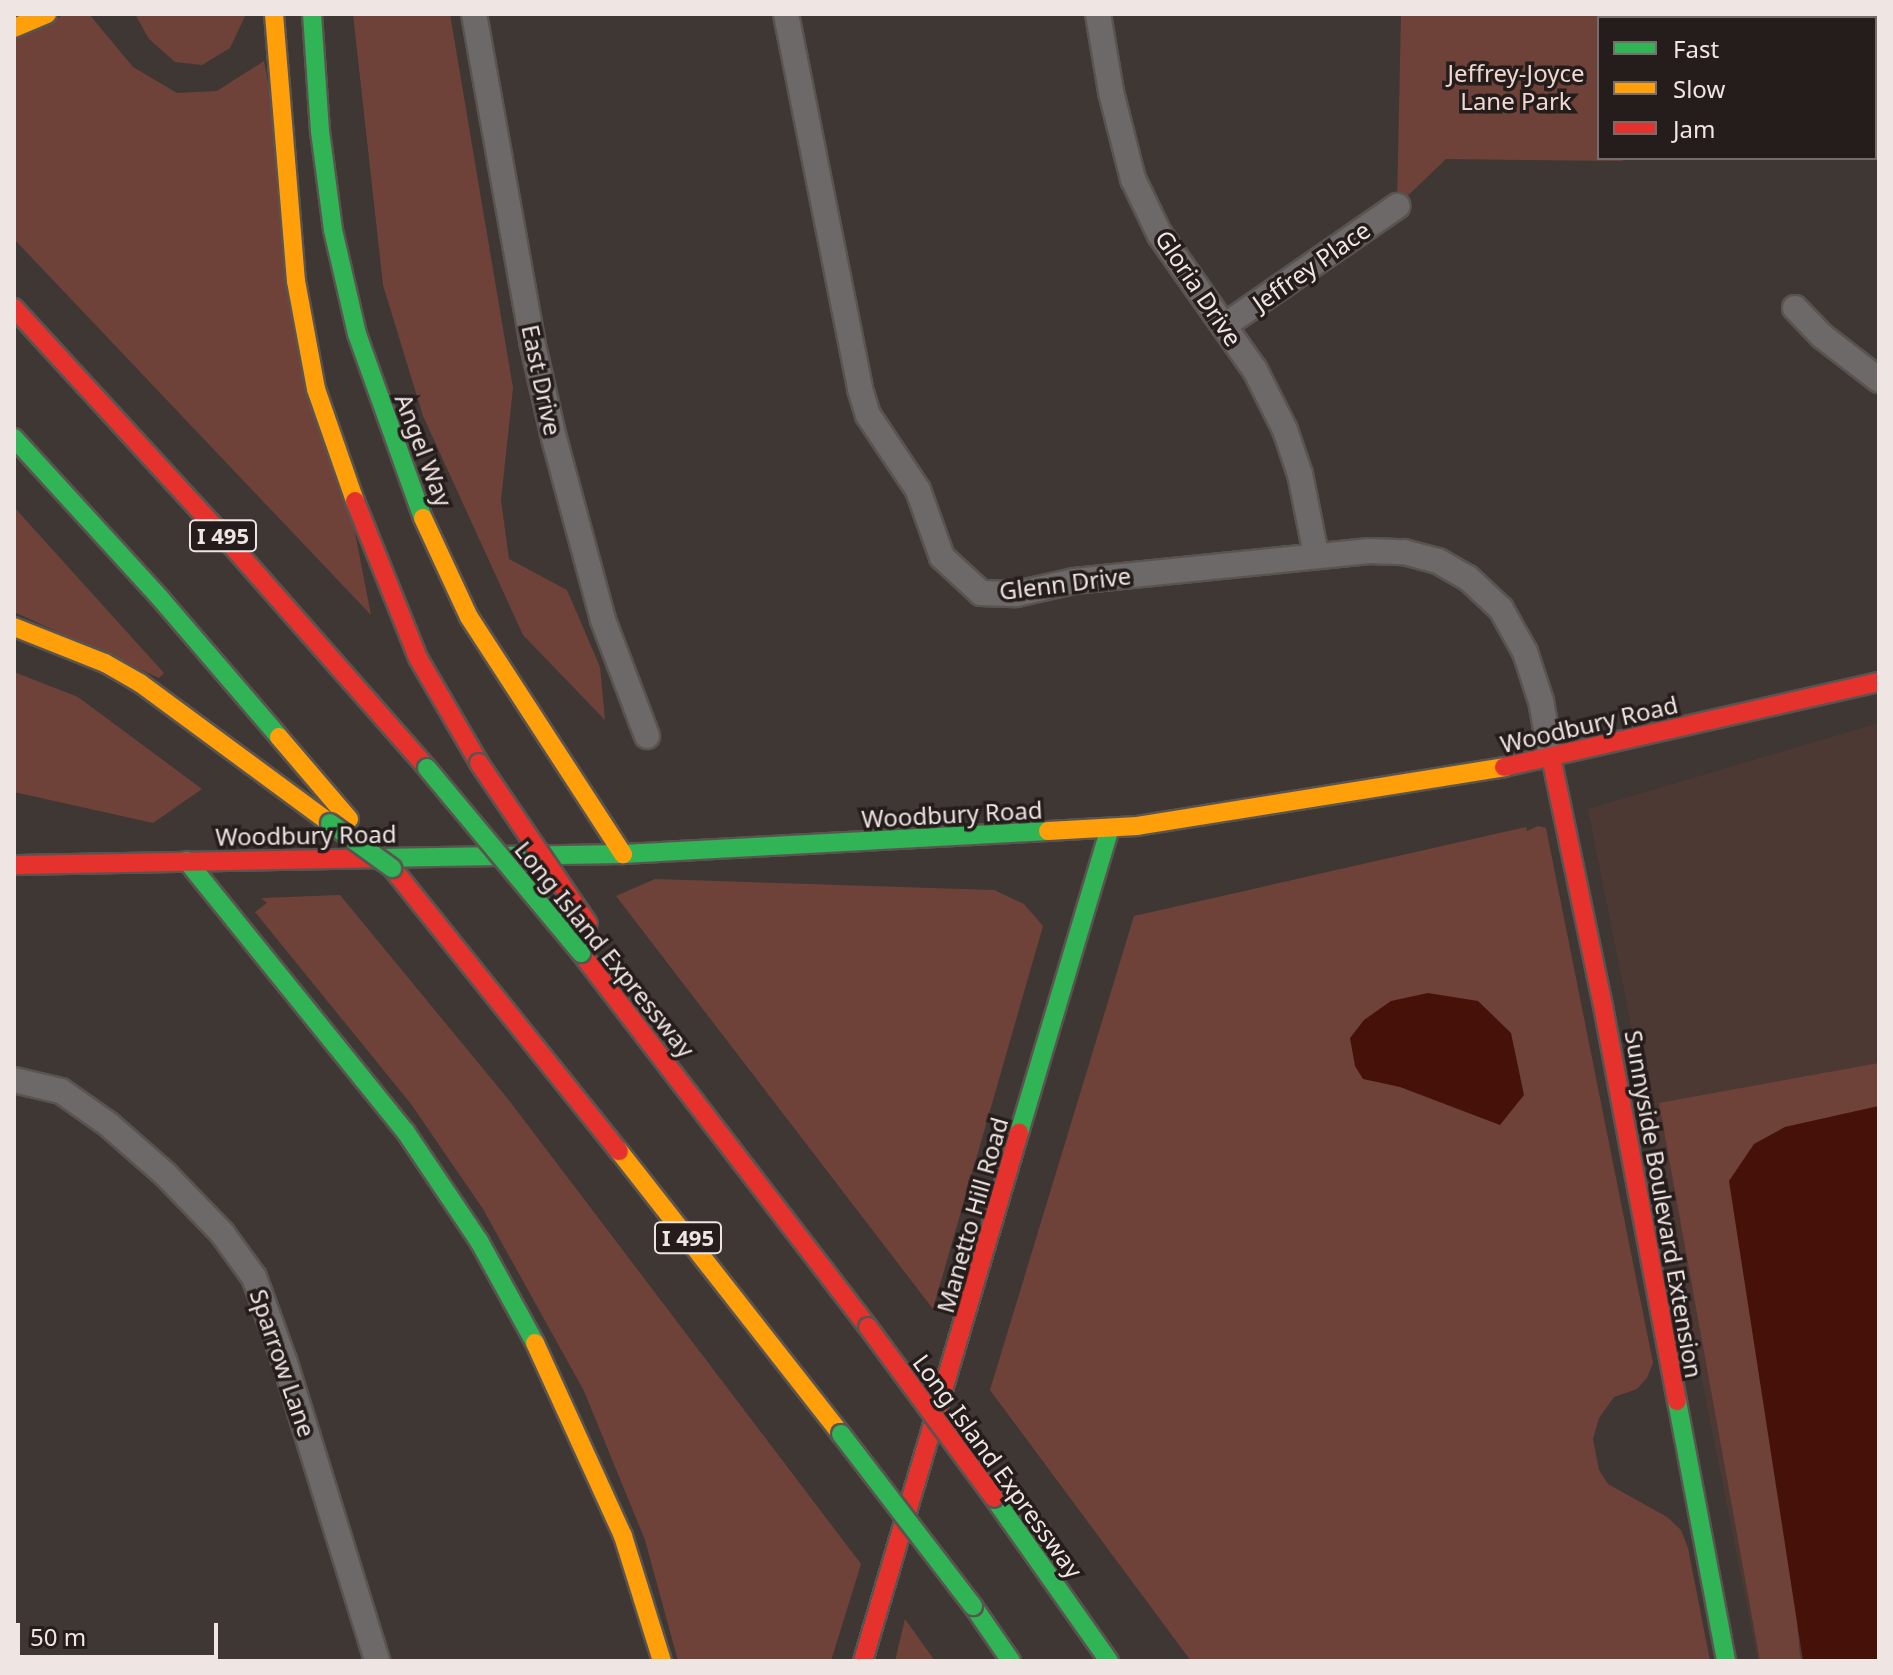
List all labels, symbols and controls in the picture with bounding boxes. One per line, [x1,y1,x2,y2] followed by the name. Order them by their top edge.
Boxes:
[1597,16,1877,160] legend
[1673,32,1719,65] text: Fast
[1448,59,1584,115] park label: Jeffrey-Joyce Lane Park
[1673,72,1725,105] text: Slow
[1673,112,1715,145] text: Jam
[1247,215,1375,317] street label: Jeffrey Place
[1150,225,1248,351] street label: Gloria Drive
[516,322,568,438] street label: East Drive
[389,390,459,510] street label: Angel Way
[187,518,259,554] road number: I 495
[998,561,1132,605] street label: Glenn Drive
[1497,690,1681,758] street label: Woodbury Road
[861,795,1043,833] street label: Woodbury Road
[215,819,397,851] street label: Woodbury Road
[509,835,701,1063] street label: Long Island Expressway
[1619,1028,1709,1380] street label: Sunnyside Boulevard Extension
[930,1114,1014,1316] street label: Manetto Hill Road
[652,1220,724,1256] road number: I 495
[244,1285,322,1441] street label: Sparrow Lane
[907,1349,1089,1583] street label: Long Island Expressway
[20,1607,222,1657] scale bar
[30,1620,86,1653] text: 50 m

